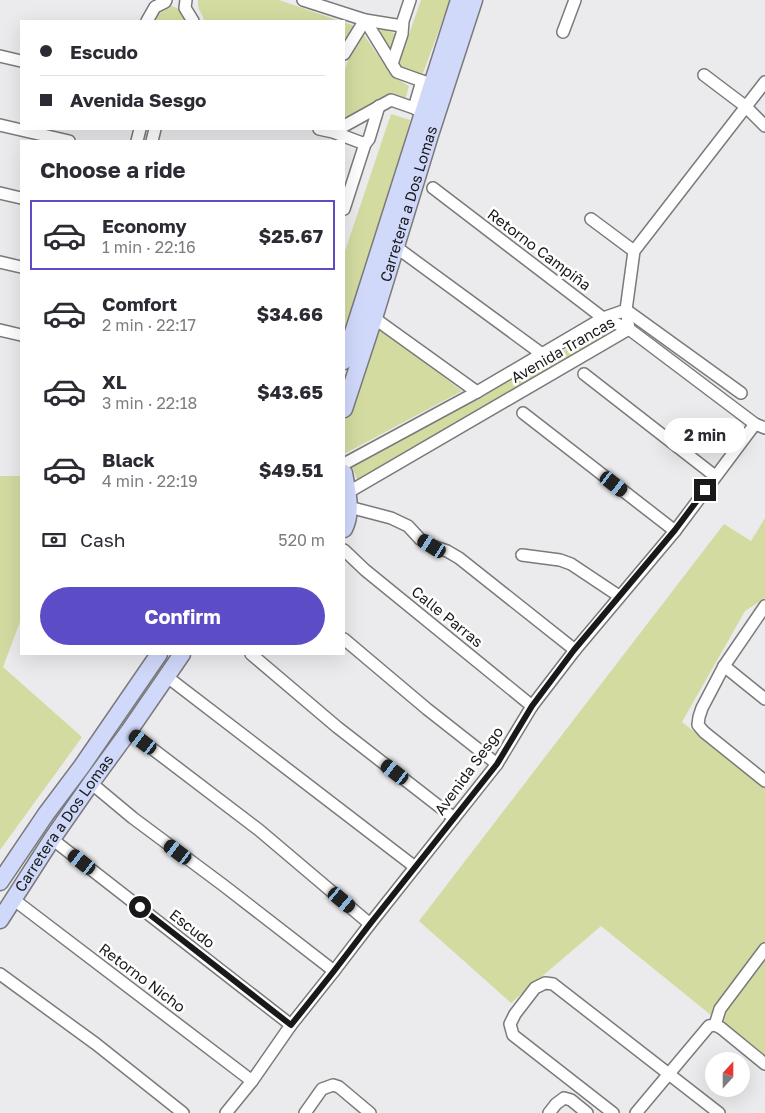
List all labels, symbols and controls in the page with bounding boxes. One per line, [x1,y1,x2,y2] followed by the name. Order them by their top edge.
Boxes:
[70,40,138,63] text: Escudo
[70,88,207,111] text: Avenida Sesgo
[376,123,440,284] street label: Carretera a Dos Lomas
[40,156,186,183] text: Choose a ride
[484,205,595,294] street label: Retorno Campiña
[42,213,87,258] icon: car
[102,214,187,237] text: Economy
[259,224,323,247] text: $25.67
[102,237,196,257] text: 1 min · 22:16
[42,291,87,336] icon: car
[102,292,177,315] text: Comfort
[257,302,323,325] text: $34.66
[508,312,618,386] street label: Avenida Trancas
[102,315,196,335] text: 2 min · 22:17
[42,369,87,414] icon: car
[102,370,127,393] text: XL
[257,380,323,403] text: $43.65
[102,393,197,413] text: 3 min · 22:18
[664,418,746,452] callout: 2 min
[684,425,726,445] text: 2 min
[42,447,87,492] icon: car
[102,448,155,471] text: Black
[259,458,323,481] text: $49.51
[597,469,630,499] car
[102,471,198,491] text: 4 min · 22:19
[694,479,716,501] route end
[40,526,68,554] icon: cash
[80,528,125,551] text: Cash
[278,530,325,550] text: 520 m
[415,532,448,560] car
[408,582,487,651] street label: Calle Parras
[40,587,325,645] button: Confirm
[430,723,506,818] street label: Avenida Sesgo
[126,727,159,757] car
[10,751,117,895] street label: Carretera a Dos Lomas
[378,757,411,787] car
[161,837,194,867] car
[65,847,98,877] car
[325,885,358,915] car
[129,896,151,918] route start
[166,905,219,951] street label: Escudo
[96,939,189,1016] street label: Retorno Nicho
[705,1052,750,1098] north arrow
[705,1052,750,1097] map controls

